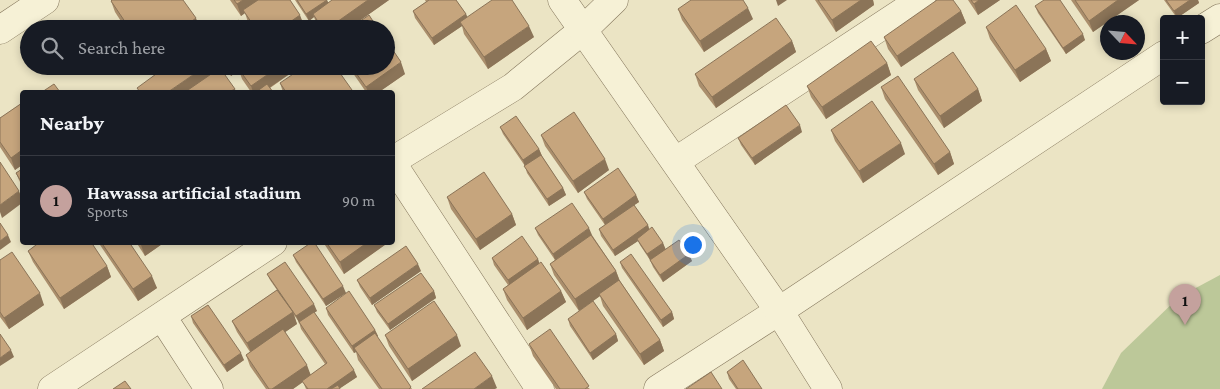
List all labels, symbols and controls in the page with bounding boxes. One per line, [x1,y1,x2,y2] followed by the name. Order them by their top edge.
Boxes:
[1100,15,1145,60] north arrow
[1160,15,1205,105] map controls
[1160,15,1205,60] button: +
[20,20,395,75] search box
[38,34,66,62] icon: search
[78,37,165,58] text: Search here
[1160,60,1205,105] button: −
[40,111,104,135] text: Nearby
[87,182,301,203] text: Hawassa artificial stadium
[53,192,59,209] text: 1
[342,192,375,209] text: 90 m
[87,203,128,220] text: Sports
[680,232,706,258] your location
[1169,284,1201,325] pin: 1

